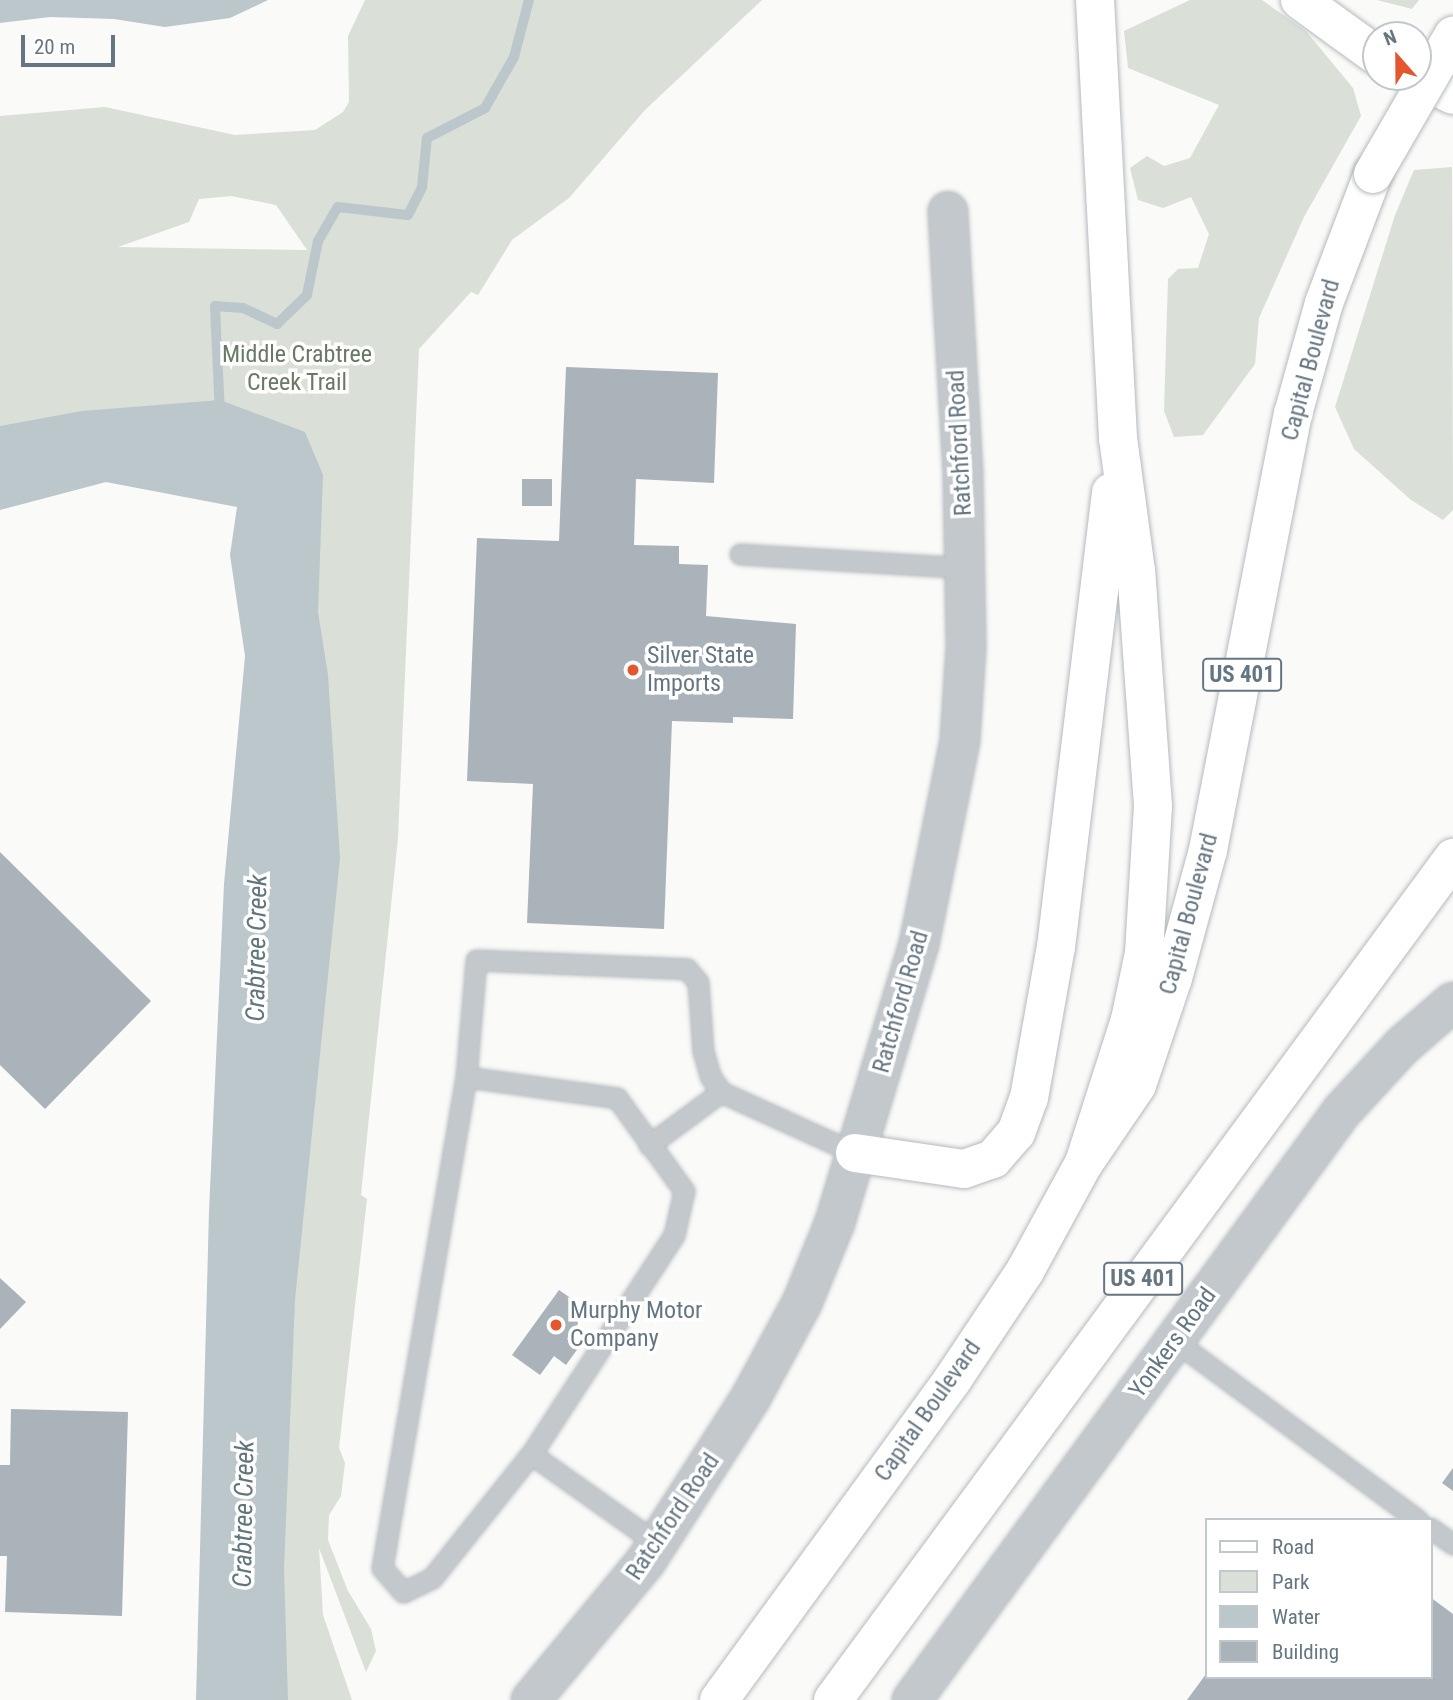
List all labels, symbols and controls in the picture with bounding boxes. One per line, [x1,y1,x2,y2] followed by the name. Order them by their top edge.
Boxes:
[24,21,119,65] scale bar
[1362,21,1432,91] north arrow
[1380,25,1400,51] text: N
[34,35,75,59] text: 20 m
[1276,276,1346,444] street label: Capital Boulevard
[222,341,372,397] park label: Middle Crabtree Creek Trail
[942,369,978,517] street label: Ratchford Road
[647,642,754,698] place label: Silver State Imports
[1202,656,1282,694] road number: US 401
[625,662,641,678] marker: Silver State Imports
[1154,830,1224,998] street label: Capital Boulevard
[240,874,274,1022] water label: Crabtree Creek
[867,928,935,1076] street label: Ratchford Road
[1103,1260,1183,1298] road number: US 401
[1123,1282,1223,1404] street label: Yonkers Road
[570,1297,702,1353] place label: Murphy Motor Company
[548,1317,564,1333] marker: Murphy Motor Company
[869,1335,987,1487] street label: Capital Boulevard
[227,1440,261,1588] water label: Crabtree Creek
[620,1448,726,1586] street label: Ratchford Road
[1204,1518,1432,1679] legend
[1272,1535,1314,1559] text: Road
[1272,1570,1309,1594] text: Park
[1272,1605,1320,1629] text: Water
[1272,1640,1339,1664] text: Building

